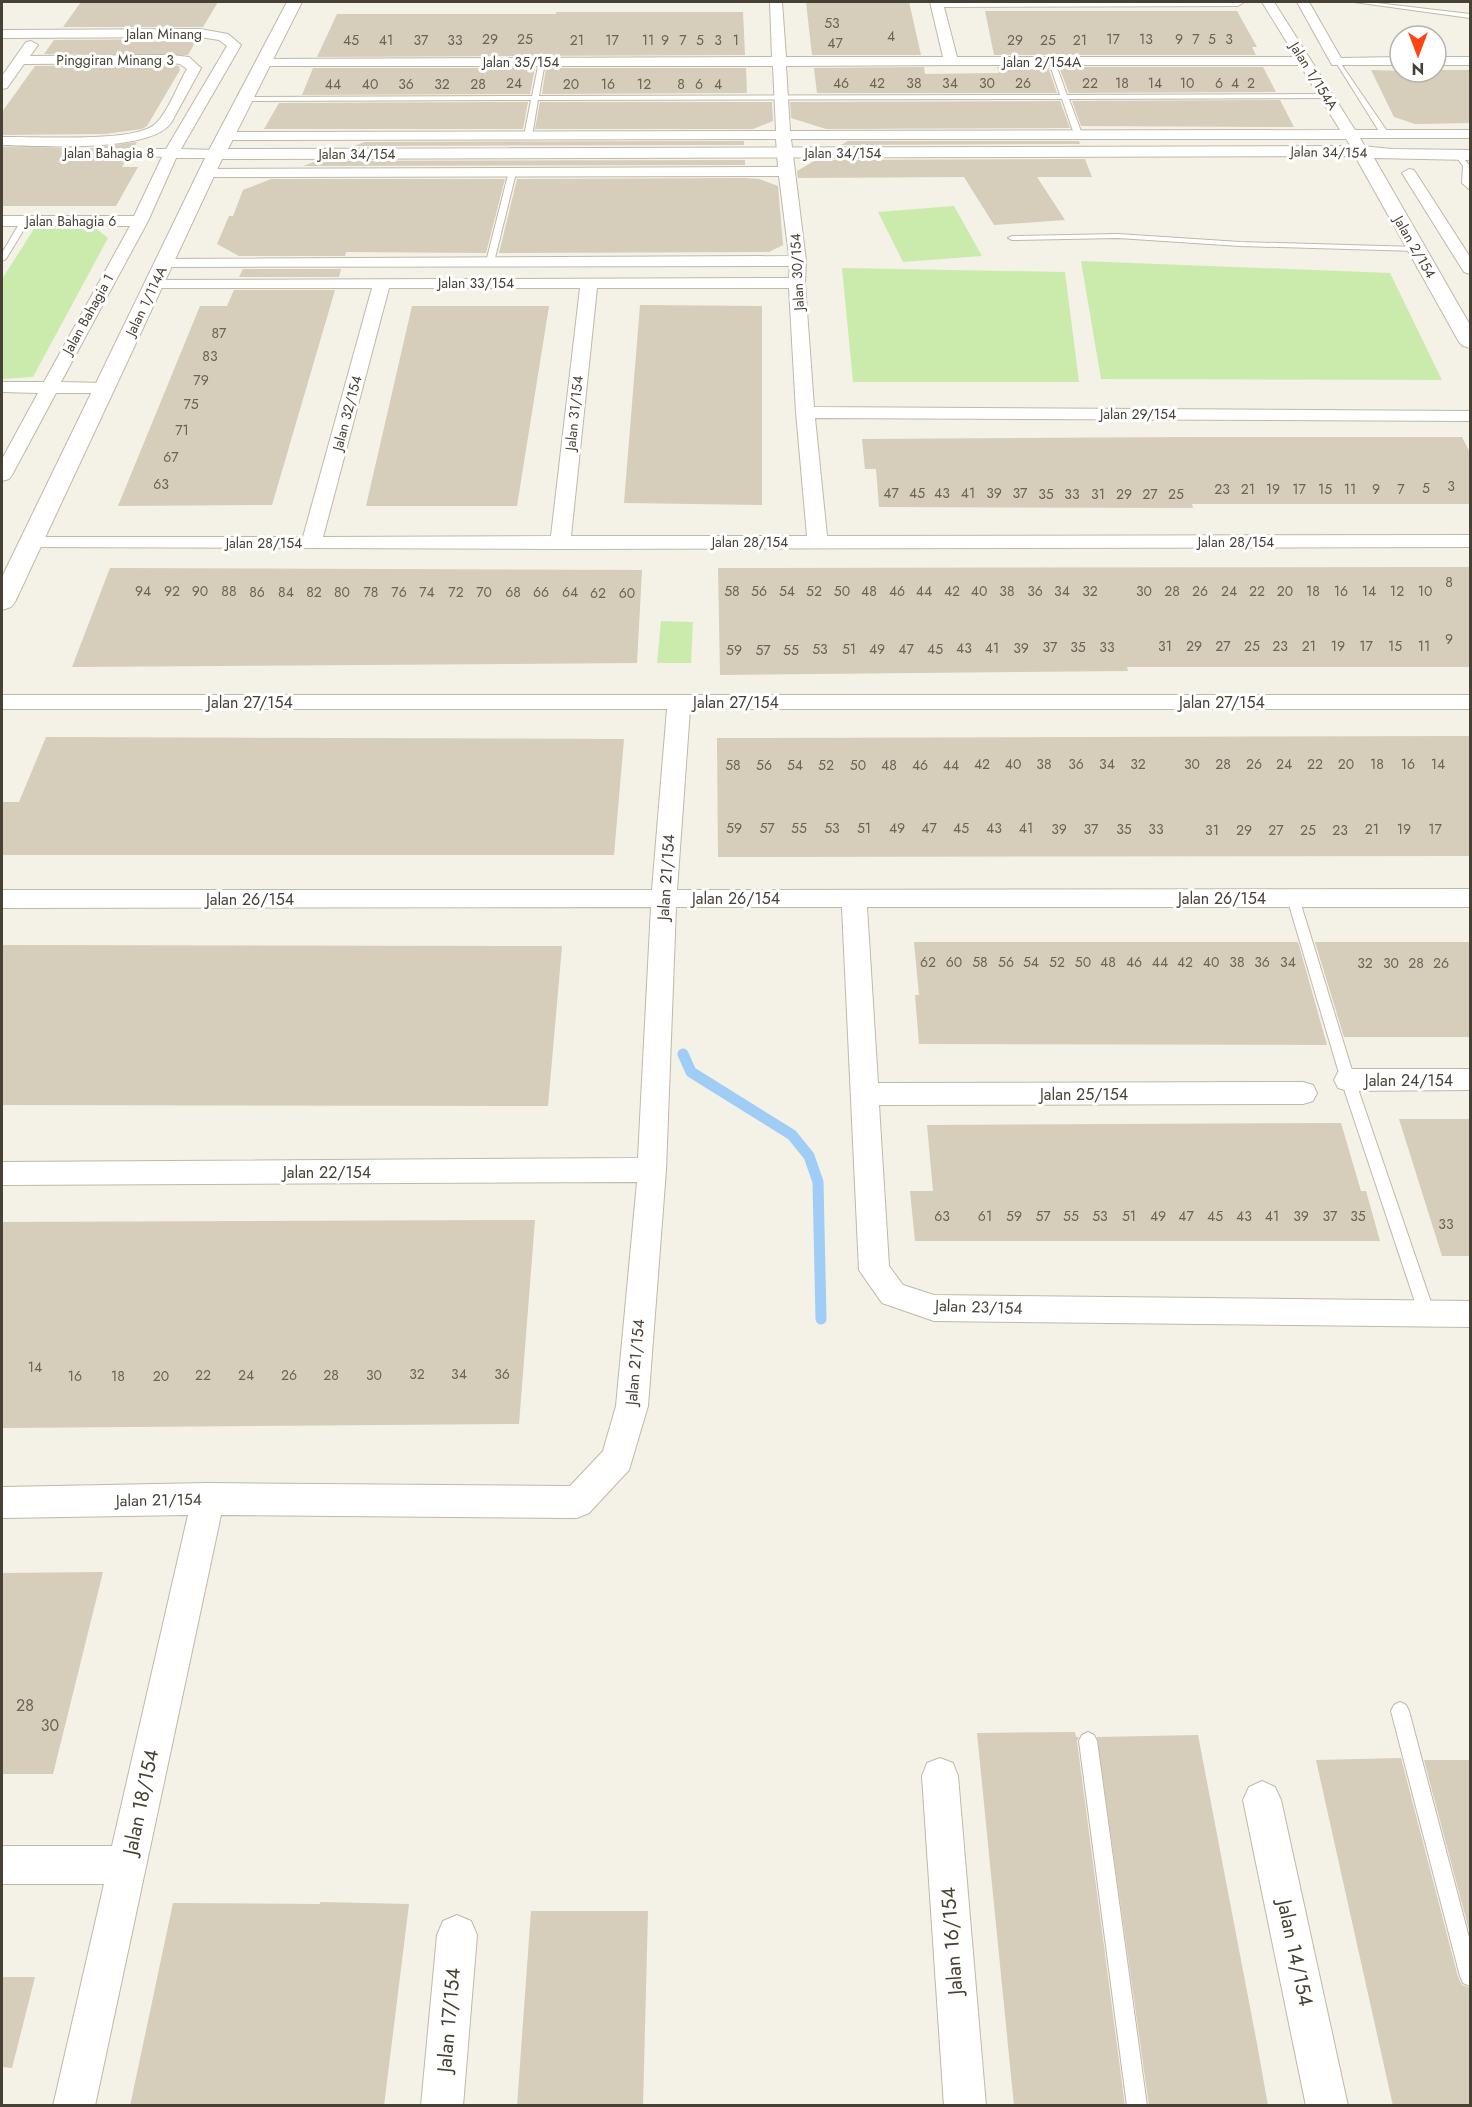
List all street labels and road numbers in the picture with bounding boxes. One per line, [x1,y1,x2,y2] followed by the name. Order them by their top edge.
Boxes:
[124,24,202,44] street label: Jalan Minang
[1284,36,1343,114] street label: Jalan 1/154A
[56,50,174,70] street label: Pinggiran Minang 3
[481,52,559,72] street label: Jalan 35/154
[1001,52,1082,72] street label: Jalan 2/154A
[1288,141,1368,163] street label: Jalan 34/154
[62,143,154,163] street label: Jalan Bahagia 8
[803,143,881,163] street label: Jalan 34/154
[317,144,395,164] street label: Jalan 34/154
[1388,210,1441,282] street label: Jalan 2/154
[24,211,116,231] street label: Jalan Bahagia 6
[785,233,809,313] street label: Jalan 30/154
[120,262,172,341] street label: Jalan 1/114A
[57,270,118,360] street label: Jalan Bahagia 1
[436,273,514,293] street label: Jalan 33/154
[327,373,367,455] street label: Jalan 32/154
[560,375,588,453] street label: Jalan 31/154
[1098,404,1176,424] street label: Jalan 29/154
[710,532,788,552] street label: Jalan 28/154
[1196,532,1274,552] street label: Jalan 28/154
[224,533,302,553] street label: Jalan 28/154
[205,691,293,714] street label: Jalan 27/154
[691,691,779,714] street label: Jalan 27/154
[1177,691,1265,714] street label: Jalan 27/154
[651,833,680,923] street label: Jalan 21/154
[690,887,780,910] street label: Jalan 26/154
[1176,887,1266,910] street label: Jalan 26/154
[204,888,294,911] street label: Jalan 26/154
[1363,1069,1453,1092] street label: Jalan 24/154
[1038,1083,1128,1106] street label: Jalan 25/154
[281,1161,371,1184] street label: Jalan 22/154
[933,1294,1023,1320] street label: Jalan 23/154
[620,1318,650,1408] street label: Jalan 21/154
[114,1488,202,1512] street label: Jalan 21/154
[115,1746,166,1860] street label: Jalan 18/154
[934,1886,970,1999] street label: Jalan 16/154
[1269,1894,1320,2009] street label: Jalan 14/154
[430,1966,468,2076] street label: Jalan 17/154

